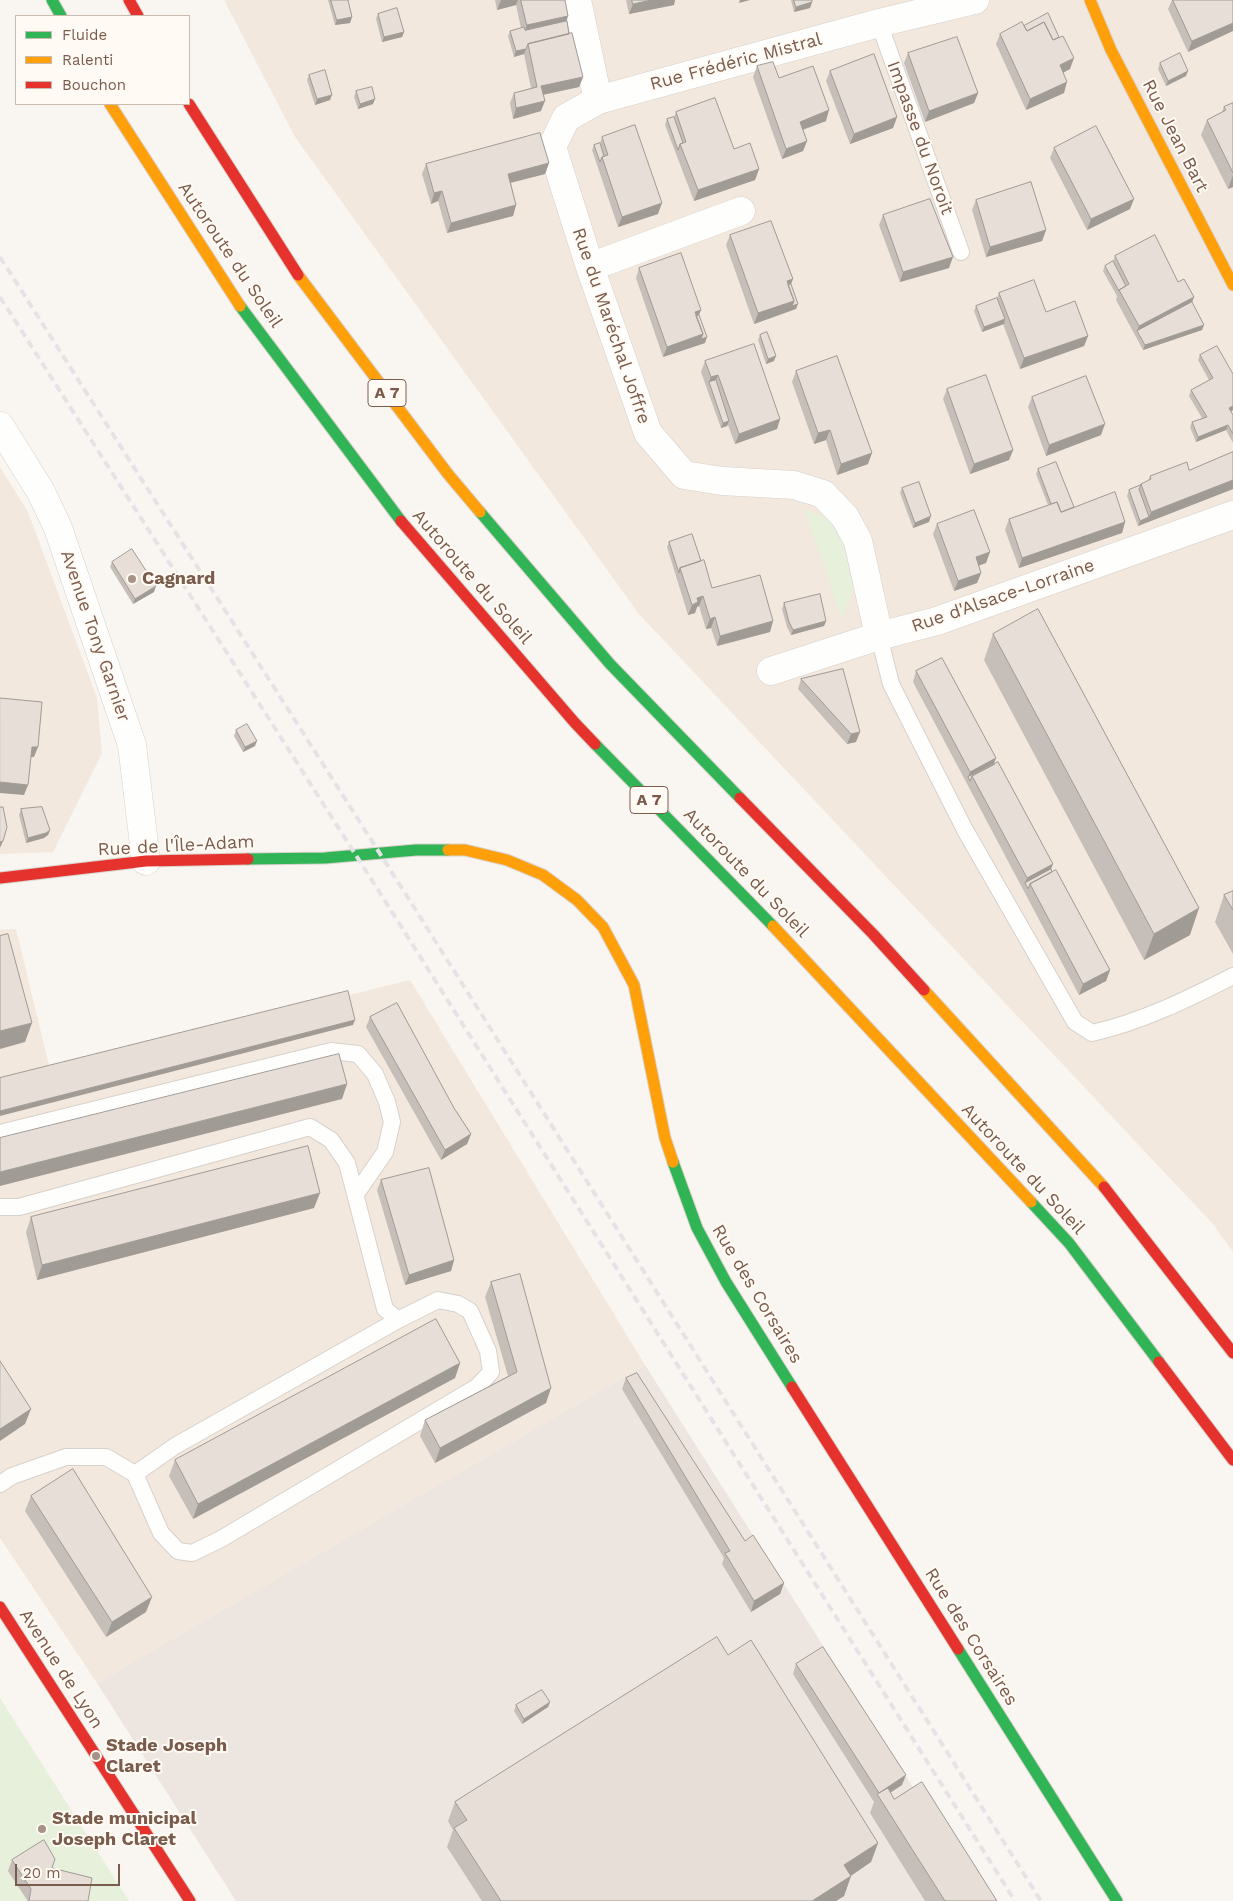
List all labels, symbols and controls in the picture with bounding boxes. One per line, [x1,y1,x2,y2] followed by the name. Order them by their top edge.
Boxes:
[15,15,190,105] legend
[62,26,107,44] text: Fluide
[648,29,824,95] street label: Rue Frédéric Mistral
[62,51,113,69] text: Ralenti
[882,58,958,218] street label: Impasse du Noroit
[62,76,126,94] text: Bouchon
[1137,76,1213,196] street label: Rue Jean Bart
[173,178,287,332] street label: Autoroute du Soleil
[567,225,655,427] street label: Rue du Maréchal Joffre
[368,379,406,406] road number: A 7
[408,505,536,649] street label: Autoroute du Soleil
[55,547,135,725] street label: Avenue Tony Garnier
[909,555,1097,637] street label: Rue d'Alsace-Lorraine
[142,568,215,590] place label: Cagnard
[126,573,138,585] marker: Cagnard
[630,786,668,814] road number: A 7
[679,804,813,942] street label: Autoroute du Soleil
[97,831,255,861] street label: Rue de l'Île-Adam
[957,1099,1089,1239] street label: Autoroute du Soleil
[707,1221,807,1367] street label: Rue des Corsaires
[920,1564,1022,1710] street label: Rue des Corsaires
[14,1605,108,1733] street label: Avenue de Lyon
[106,1735,227,1778] place label: Stade Joseph Claret
[90,1750,102,1762] marker: Stade Joseph Claret
[52,1808,196,1850] place label: Stade municipal Joseph Claret
[36,1823,48,1835] marker: Stade municipal Joseph Claret
[18,1854,122,1886] scale bar
[23,1864,61,1882] text: 20 m

